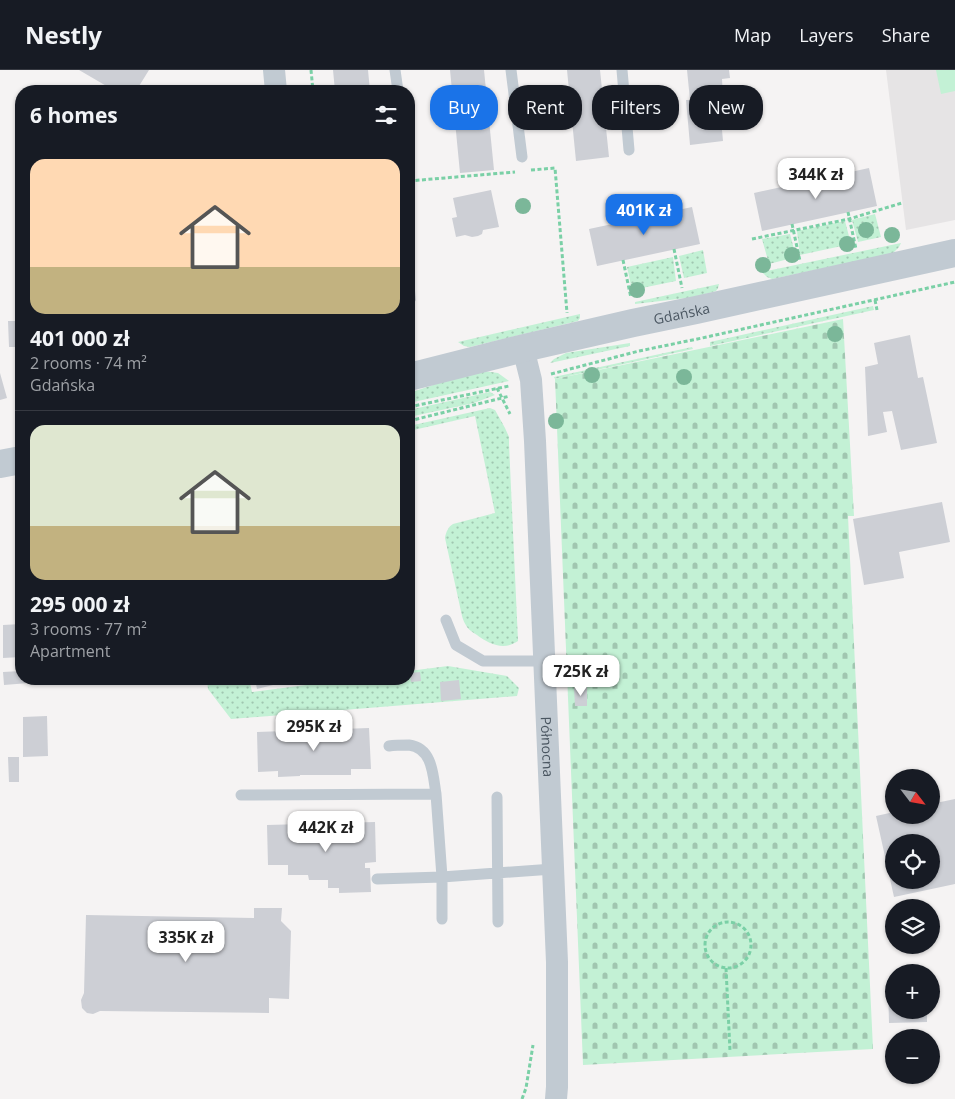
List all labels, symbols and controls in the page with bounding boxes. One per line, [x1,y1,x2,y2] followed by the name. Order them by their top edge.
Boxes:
[25,18,102,51] text: Nestly
[734,23,771,47] text: Map
[799,23,854,47] text: Layers
[882,23,930,47] text: Share
[430,85,498,130] chip: Buy
[508,85,582,130] chip: Rent
[592,85,679,130] chip: Filters
[689,85,763,130] chip: New
[30,101,118,129] text: 6 homes
[372,101,400,129] icon: filters
[770,158,862,200] pin: 344K zł
[789,163,843,185] text: 344K zł
[170,192,260,282] icon: home
[598,194,690,236] pin: 401K zł
[617,199,671,221] text: 401K zł
[652,298,711,328] street label: Gdańska
[30,324,130,352] text: 401 000 zł
[30,352,147,374] text: 2 rooms · 74 m²
[30,374,95,396] text: Gdańska
[170,457,260,547] icon: home
[30,590,130,618] text: 295 000 zł
[30,618,147,640] text: 3 rooms · 77 m²
[30,640,110,662] text: Apartment
[535,654,627,697] pin: 725K zł
[554,660,608,682] text: 725K zł
[268,710,360,752] pin: 295K zł
[287,715,341,737] text: 295K zł
[537,716,559,777] street label: Północna
[885,769,940,824] north arrow
[885,769,940,1084] map controls
[280,810,372,853] pin: 442K zł
[299,816,353,838] text: 442K zł
[885,834,940,889] button: locate
[885,899,940,954] button: layers
[140,920,232,963] pin: 335K zł
[159,926,213,948] text: 335K zł
[885,964,940,1019] button: +
[885,1029,940,1084] button: −

